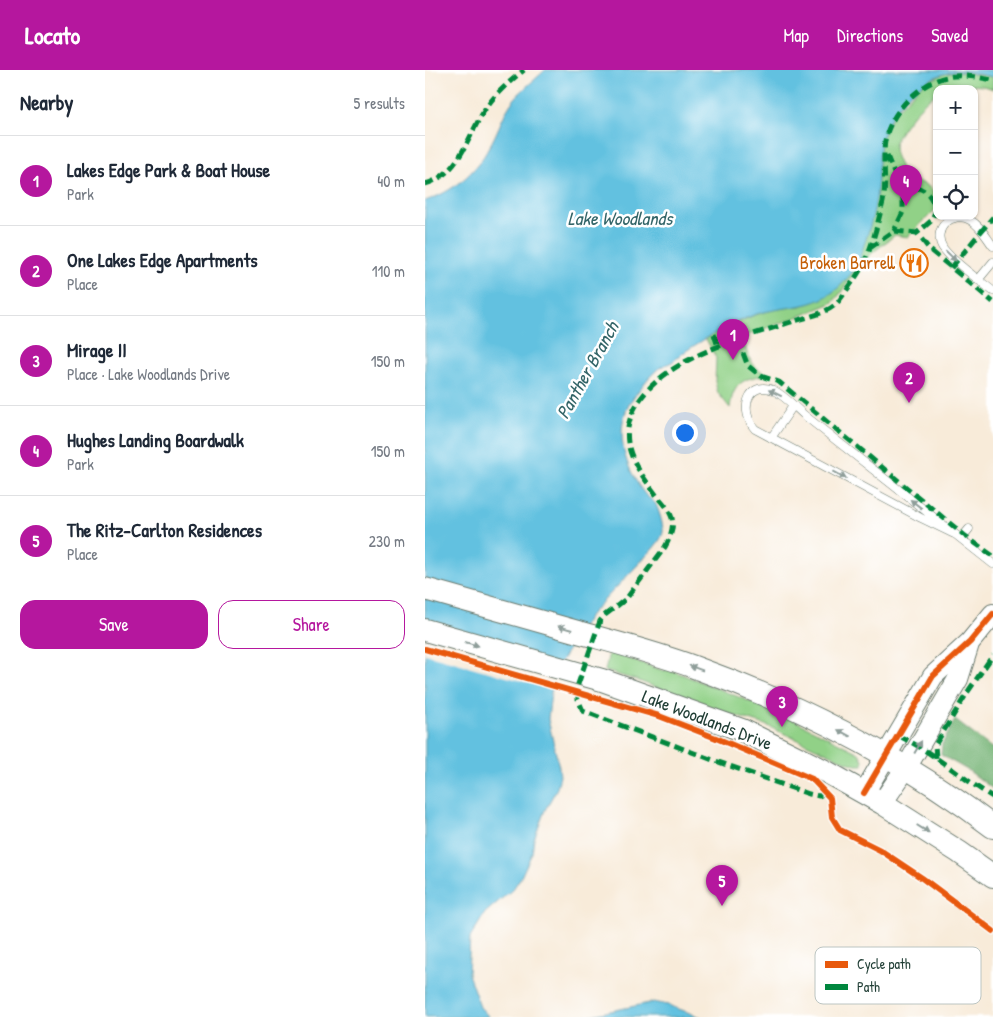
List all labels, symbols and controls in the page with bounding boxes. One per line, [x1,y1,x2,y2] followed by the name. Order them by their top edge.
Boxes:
[25,19,80,51] text: Locato
[784,23,809,48] text: Map
[837,23,903,48] text: Directions
[931,23,968,48] text: Saved
[933,85,978,220] map controls
[933,85,978,130] button: +
[20,88,73,117] text: Nearby
[354,92,405,114] text: 5 results
[933,130,978,175] button: −
[67,157,270,183] text: Lakes Edge Park & Boat House
[890,165,922,206] pin: 4
[33,170,39,192] text: 1
[377,170,405,192] text: 40 m
[933,175,978,220] button: locate
[67,183,94,205] text: Park
[568,205,674,231] water label: Lake Woodlands
[67,247,258,273] text: One Lakes Edge Apartments
[899,248,929,278] restaurant icon: Broken Barrell
[800,250,895,275] place label: Broken Barrell
[945,250,957,262] one-way arrow
[32,260,40,282] text: 2
[372,260,405,282] text: 110 m
[67,273,98,295] text: Place
[550,315,625,423] water label: Panther Branch
[717,319,749,360] pin: 1
[67,337,127,363] text: Mirage II
[32,350,40,372] text: 3
[371,350,405,372] text: 150 m
[893,362,925,403] pin: 2
[67,363,230,385] text: Place · Lake Woodlands Drive
[767,389,782,397] one-way arrow
[672,420,698,446] your location
[67,427,244,453] text: Hughes Landing Boardwalk
[33,440,39,462] text: 4
[371,440,405,462] text: 150 m
[67,453,94,475] text: Park
[833,471,848,479] one-way arrow
[910,498,923,509] one-way arrow
[67,517,262,543] text: The Ritz-Carlton Residences
[33,530,39,552] text: 5
[369,530,405,552] text: 230 m
[67,543,98,565] text: Place
[20,600,208,649] button: Save
[218,600,405,649] button: Share
[558,624,573,632] one-way arrow
[464,640,479,648] one-way arrow
[688,664,703,672] one-way arrow
[639,683,776,756] street label: Lake Woodlands Drive
[766,686,798,727] pin: 3
[837,729,851,737] one-way arrow
[913,741,922,754] one-way arrow
[916,824,930,834] one-way arrow
[706,865,738,906] pin: 5
[815,947,981,1004] legend
[857,954,911,974] text: Cycle path
[857,977,880,996] text: Path

